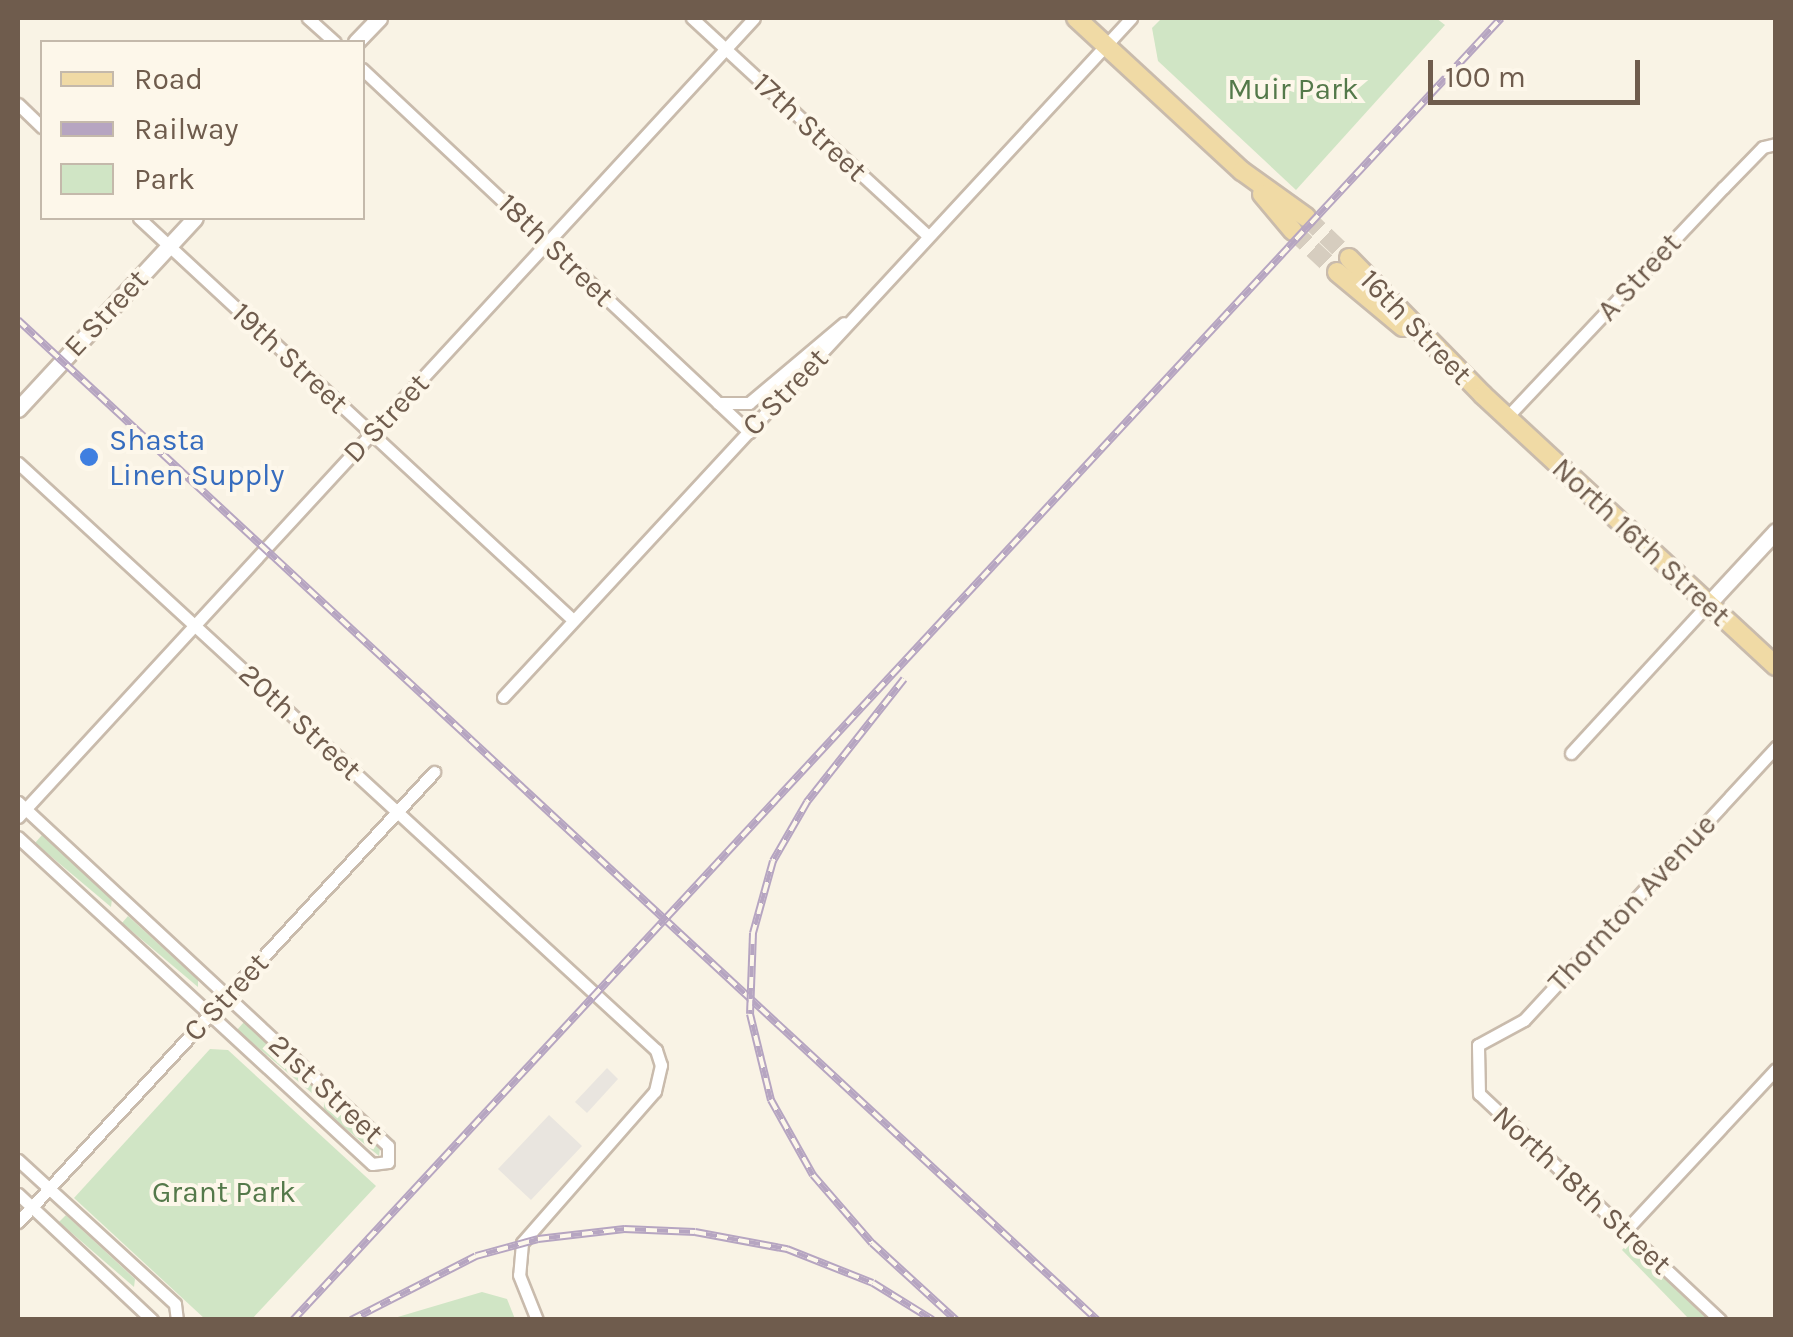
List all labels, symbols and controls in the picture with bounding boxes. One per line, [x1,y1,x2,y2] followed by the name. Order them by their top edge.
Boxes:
[40,40,365,220] legend
[1433,40,1646,102] scale bar
[1445,59,1526,95] text: 100 m
[134,61,203,97] text: Road
[745,65,875,189] street label: 17th Street
[1227,71,1359,107] park label: Muir Park
[134,111,238,147] text: Railway
[134,161,195,197] text: Park
[491,186,621,314] street label: 18th Street
[1589,226,1689,328] street label: A Street
[57,262,155,364] street label: E Street
[1352,262,1480,392] street label: 16th Street
[224,295,356,421] street label: 19th Street
[735,341,835,443] street label: C Street
[336,366,436,470] street label: D Street
[109,422,284,492] place label: Shasta Linen Supply
[78,446,100,468] marker: Shasta Linen Supply
[1545,450,1737,634] street label: North 16th Street
[231,656,369,788] street label: 20th Street
[1540,807,1724,999] street label: Thornton Avenue
[176,945,276,1049] street label: C Street
[261,1027,391,1151] street label: 21st Street
[1485,1098,1679,1282] street label: North 18th Street
[152,1174,296,1210] park label: Grant Park

